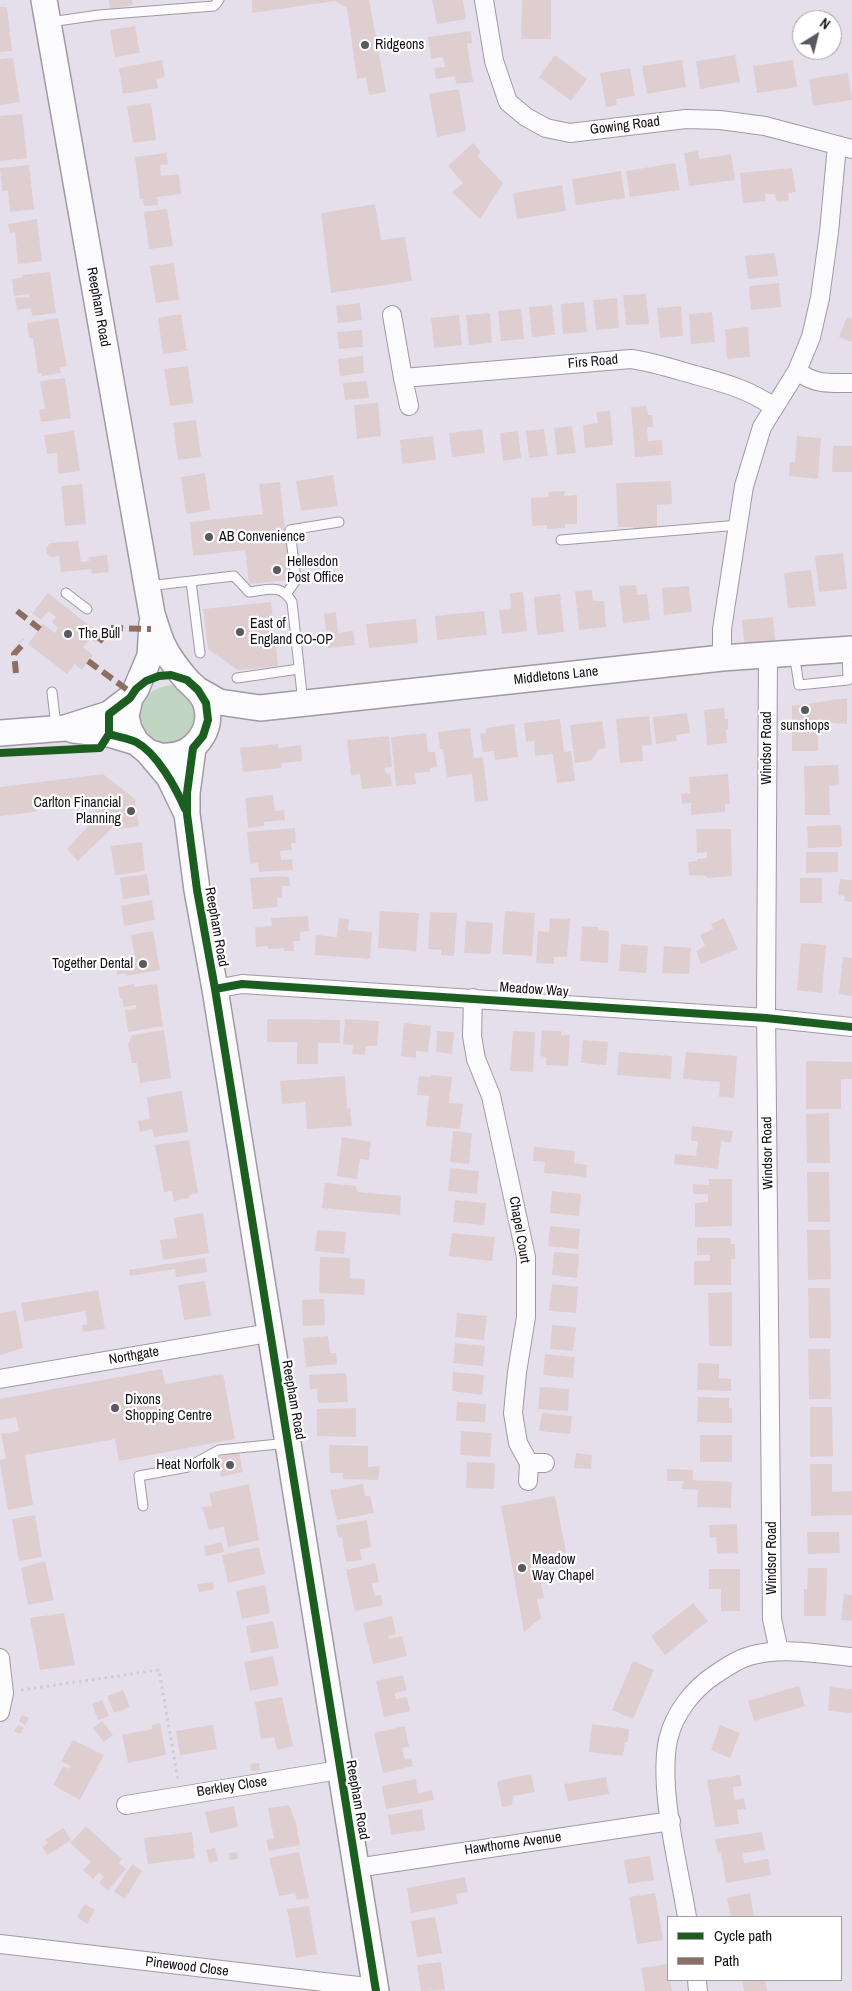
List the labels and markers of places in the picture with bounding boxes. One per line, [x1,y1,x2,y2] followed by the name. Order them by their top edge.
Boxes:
[375,37,424,53] place label: Ridgeons
[359,39,371,51] marker: Ridgeons
[219,529,305,545] place label: AB Convenience
[203,531,215,543] marker: AB Convenience
[287,554,344,586] place label: Hellesdon Post Office
[271,564,283,576] marker: Hellesdon Post Office
[250,616,333,648] place label: East of England CO-OP
[78,626,120,642] place label: The Bull
[234,626,246,638] marker: East of England CO-OP
[62,628,74,640] marker: The Bull
[799,704,811,716] marker: sunshops
[780,718,830,734] place label: sunshops
[34,795,121,828] place label: Carlton Financial Planning
[125,805,137,817] marker: Carlton Financial Planning
[52,956,133,972] place label: Together Dental
[137,958,149,970] marker: Together Dental
[125,1392,212,1424] place label: Dixons Shopping Centre
[109,1402,121,1414] marker: Dixons Shopping Centre
[156,1457,220,1473] place label: Heat Norfolk
[224,1459,236,1471] marker: Heat Norfolk
[532,1552,594,1584] place label: Meadow Way Chapel
[516,1562,528,1574] marker: Meadow Way Chapel

